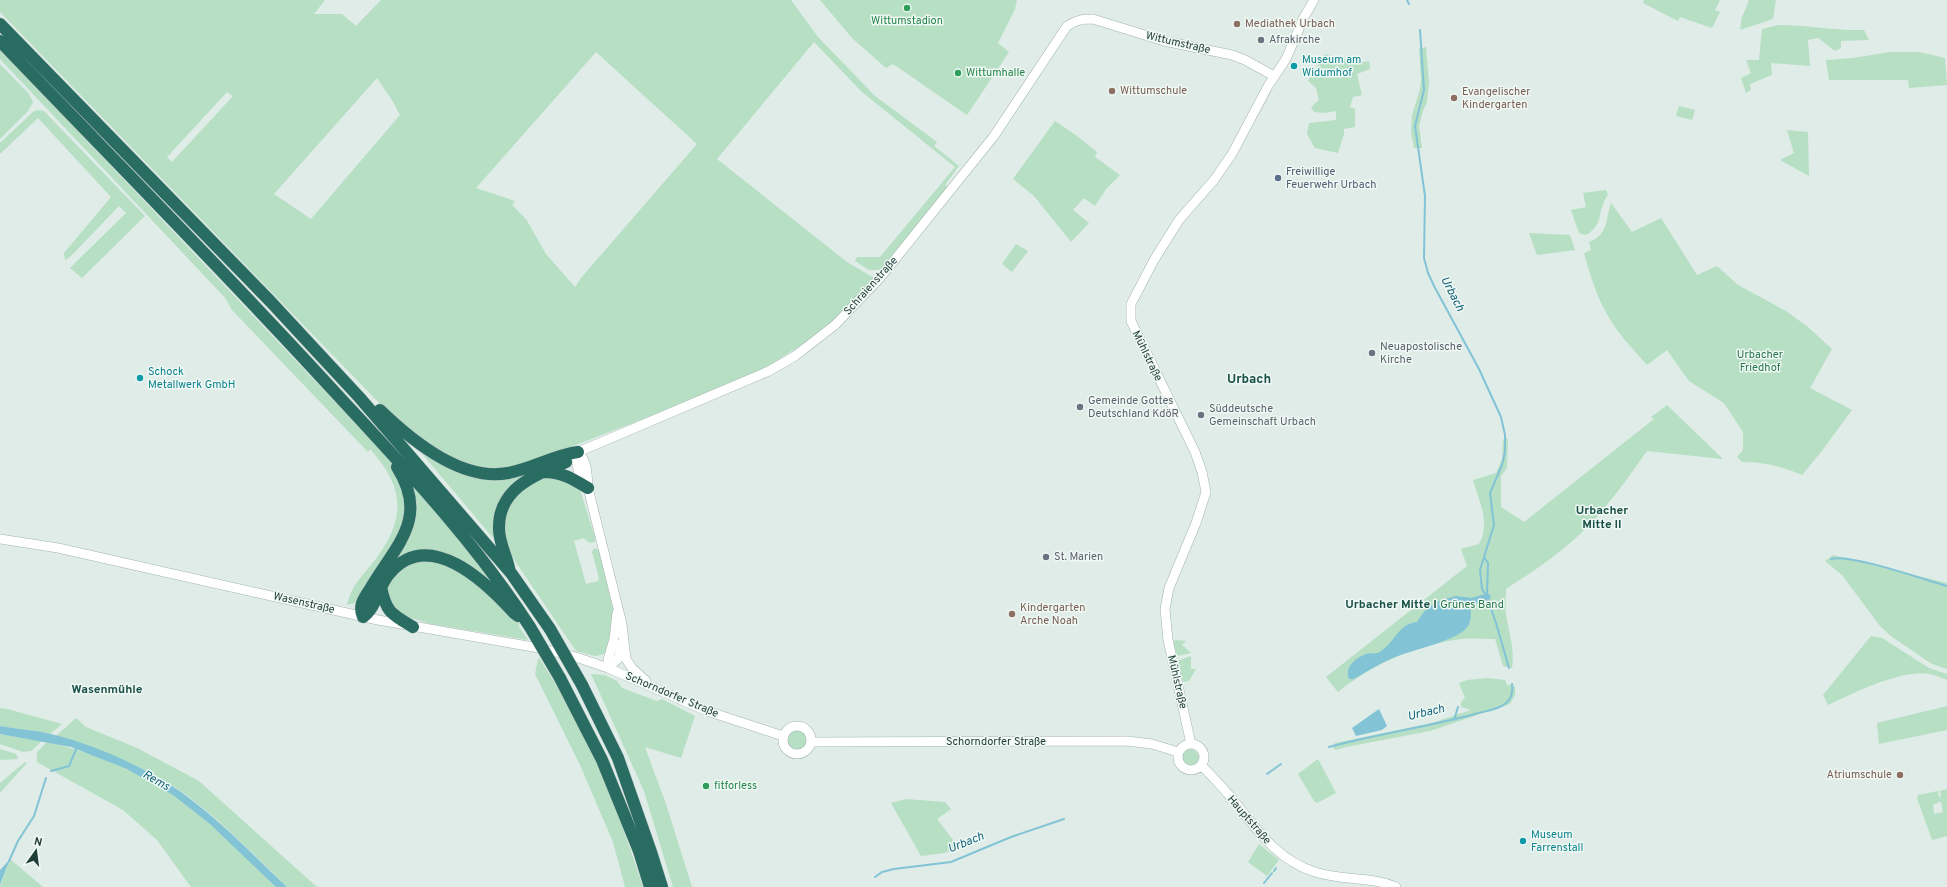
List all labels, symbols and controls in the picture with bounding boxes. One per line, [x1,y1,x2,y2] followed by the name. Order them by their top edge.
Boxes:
[902,3,912,13] marker: Wittumstadion
[871,14,943,28] place label: Wittumstadion
[1245,17,1335,31] place label: Mediathek Urbach
[1232,19,1242,29] marker: Mediathek Urbach
[1144,29,1212,57] street label: Wittumstraße
[1269,33,1320,47] place label: Afrakirche
[1256,35,1266,45] marker: Afrakirche
[1302,53,1361,80] place label: Museum am Widumhof
[1289,61,1299,71] marker: Museum am Widumhof
[966,66,1025,80] place label: Wittumhalle
[953,68,963,78] marker: Wittumhalle
[1120,84,1187,98] place label: Wittumschule
[1462,85,1531,112] place label: Evangelischer Kindergarten
[1107,86,1117,96] marker: Wittumschule
[1449,93,1459,103] marker: Evangelischer Kindergarten
[1286,165,1376,192] place label: Freiwillige Feuerwehr Urbach
[1273,173,1283,183] marker: Freiwillige Feuerwehr Urbach
[841,254,901,318] street label: Schraienstraße
[1436,274,1468,315] water label: Urbach
[1129,328,1165,384] street label: Mühlstraße
[1380,340,1462,367] place label: Neuapostolische Kirche
[1367,348,1377,358] marker: Neuapostolische Kirche
[1737,348,1784,375] park label: Urbacher Friedhof
[148,365,235,392] place label: Schock Metallwerk GmbH
[1227,372,1271,388] district label: Urbach
[135,373,145,383] marker: Schock Metallwerk GmbH
[1088,394,1179,421] place label: Gemeinde Gottes Deutschland KdöR
[1075,402,1085,412] marker: Gemeinde Gottes Deutschland KdöR
[1209,402,1316,429] place label: Süddeutsche Gemeinschaft Urbach
[1196,410,1206,420] marker: Süddeutsche Gemeinschaft Urbach
[1576,503,1628,533] district label: Urbacher Mitte II
[1054,550,1103,564] place label: St. Marien
[1041,552,1051,562] marker: St. Marien
[272,589,336,617] street label: Wasenstraße
[1345,597,1437,613] district label: Urbacher Mitte I
[1440,598,1504,612] park label: Grünes Band
[1020,601,1086,628] place label: Kindergarten Arche Noah
[1007,609,1017,619] marker: Kindergarten Arche Noah
[1164,654,1190,710] street label: Mühlstraße
[623,669,721,721] street label: Schorndorfer Straße
[72,682,143,698] district label: Wasenmühle
[1406,701,1447,725] water label: Urbach
[946,735,1046,749] street label: Schorndorfer Straße
[140,767,173,795] water label: Rems
[1827,768,1892,782] place label: Atriumschule
[1895,770,1905,780] marker: Atriumschule
[714,779,757,793] place label: fitforless
[701,781,711,791] marker: fitforless
[1224,793,1274,847] street label: Hauptstraße
[946,828,987,857] water label: Urbach
[1531,828,1583,855] place label: Museum Farrenstall
[16,831,56,871] north arrow
[33,835,44,850] text: N
[1518,836,1528,846] marker: Museum Farrenstall

